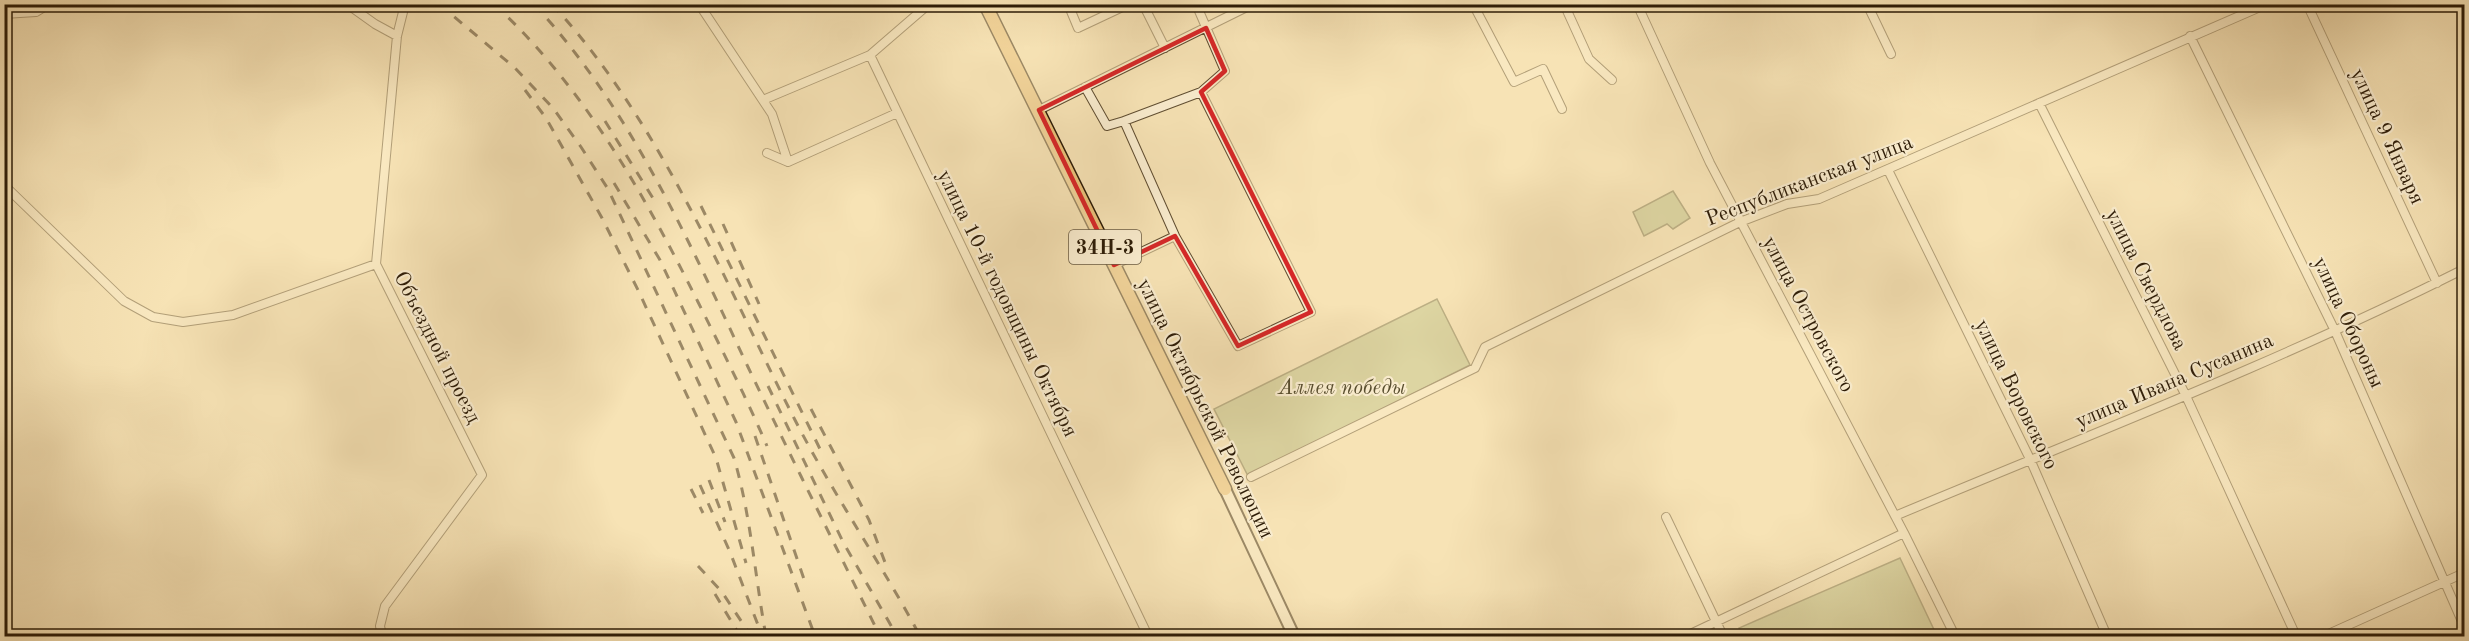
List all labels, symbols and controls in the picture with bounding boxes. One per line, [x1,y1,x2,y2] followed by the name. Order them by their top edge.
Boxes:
[2346,66,2427,208] street label: улица 9 Января
[1703,132,1916,231] street label: Республиканская улица
[933,167,1081,441] street label: улица 10-й годовщины Октября
[2101,206,2190,354] street label: улица Свердлова
[1069,230,1141,264] road number: 34Н-3
[1758,233,1858,396] street label: улица Островского
[2308,254,2387,391] street label: улица Обороны
[389,268,484,428] street label: Объездной проезд
[1133,276,1277,542] street label: улица Октябрьской Революции
[1970,316,2061,473] street label: улица Воровского
[2073,330,2276,433] street label: улица Ивана Сусанина
[1277,378,1406,399] park label: Аллея победы

